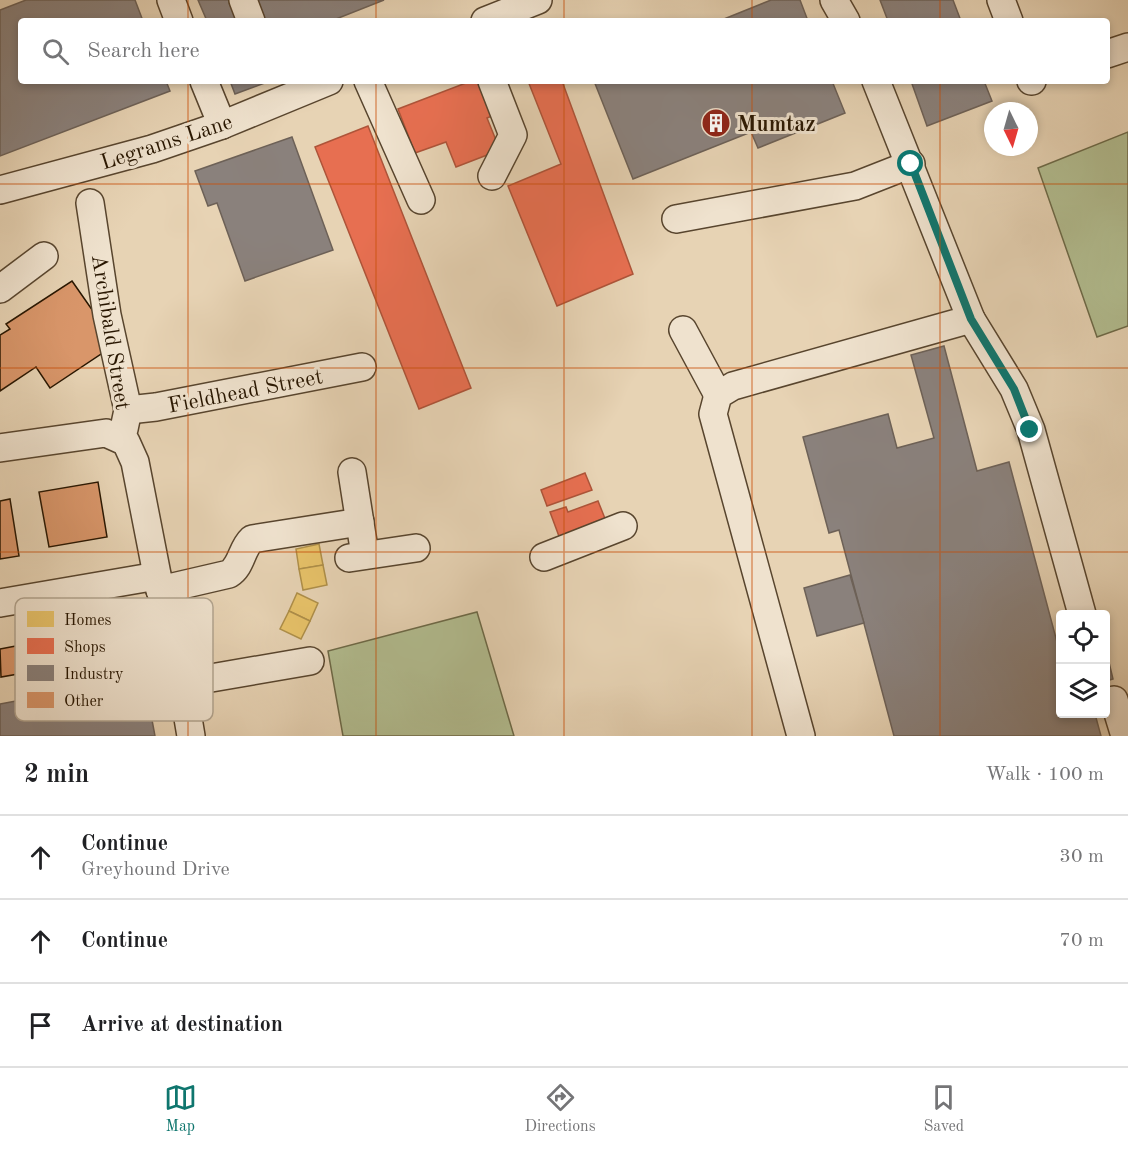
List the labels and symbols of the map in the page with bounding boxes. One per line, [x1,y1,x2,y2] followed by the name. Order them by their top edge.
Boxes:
[984,102,1038,156] north arrow
[700,107,732,139] building icon: Mumtaz
[98,111,235,175] street label: Legrams Lane
[737,114,816,136] place label: Mumtaz
[897,150,923,176] route start
[87,253,133,412] street label: Archibald Street
[166,366,325,418] street label: Fieldhead Street
[1016,416,1042,442] route end
[15,598,213,721] legend
[64,613,112,629] text: Homes
[64,640,106,656] text: Shops
[64,667,124,683] text: Industry
[64,694,104,710] text: Other

